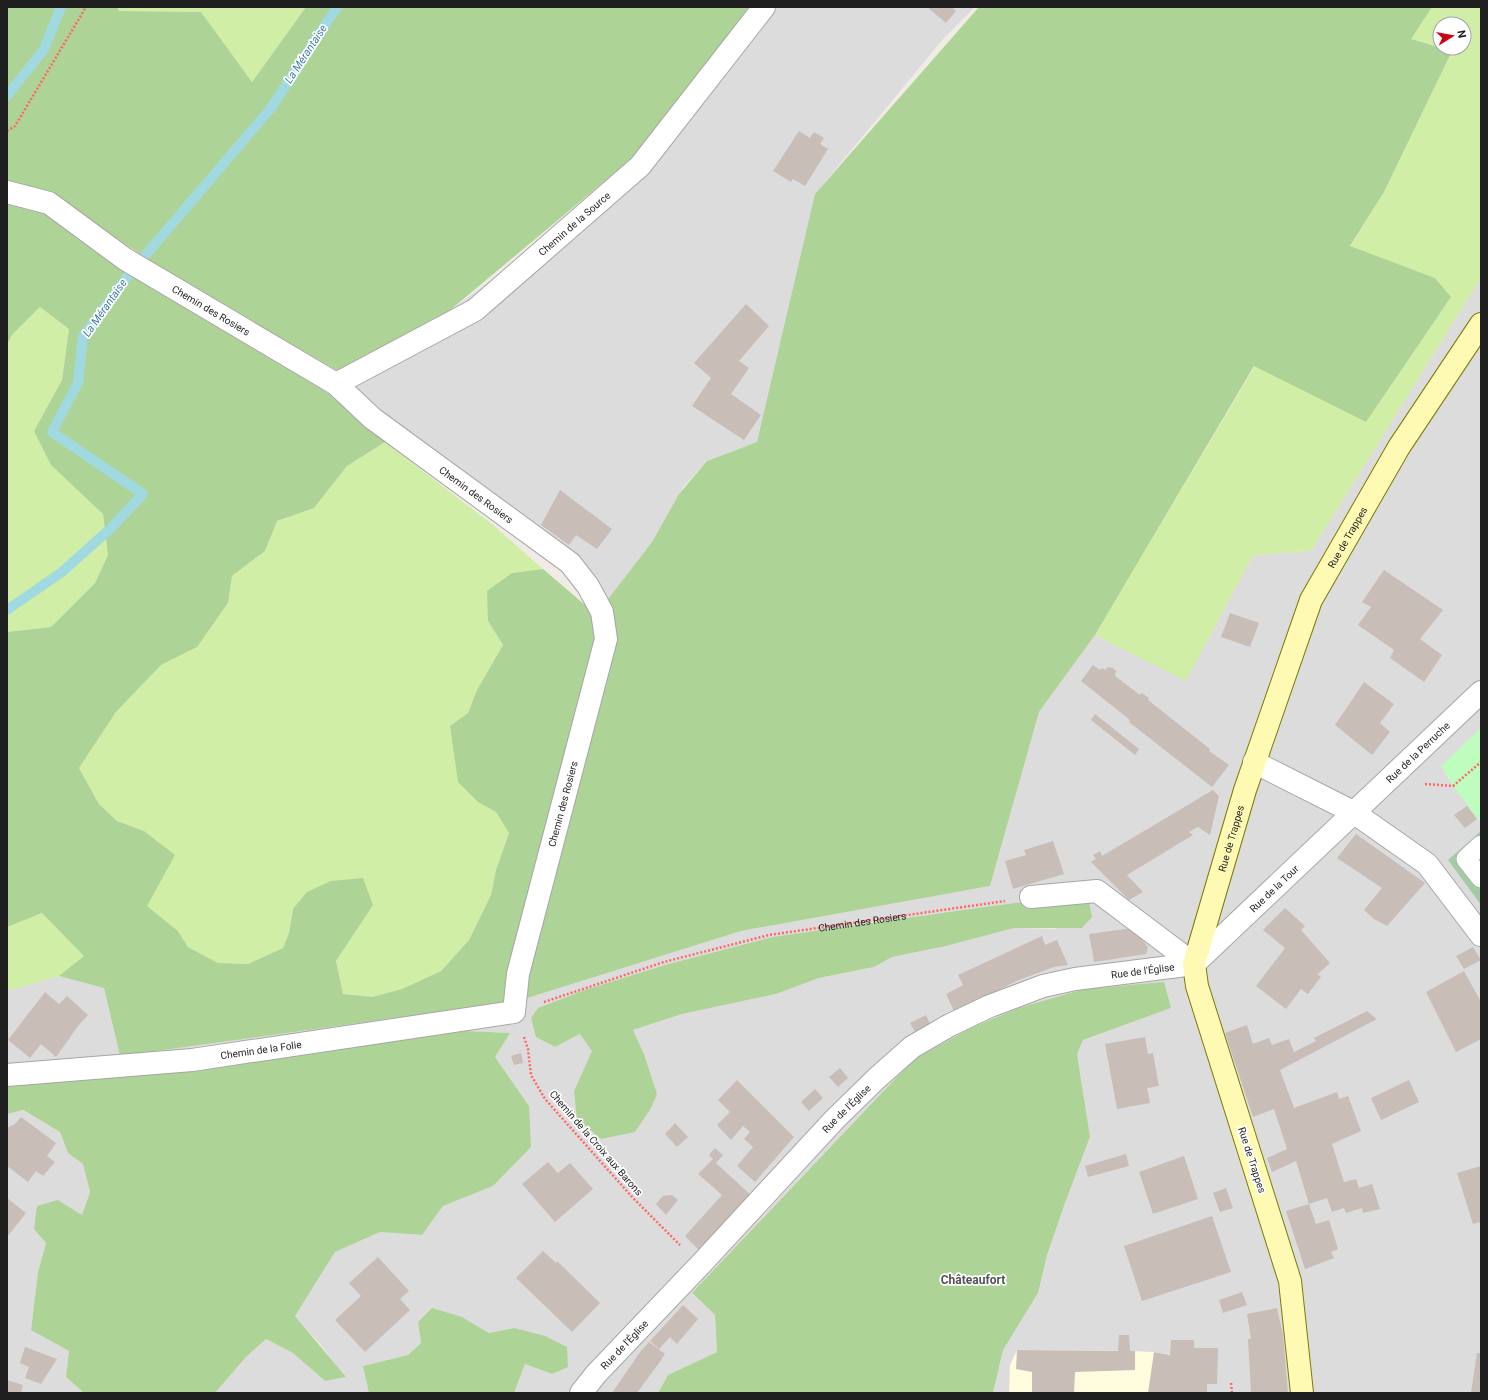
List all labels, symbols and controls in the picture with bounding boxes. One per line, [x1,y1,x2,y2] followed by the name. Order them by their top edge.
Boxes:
[1432,16,1472,56] north arrow
[282,22,330,86] water label: La Mérantaise
[1454,29,1468,39] text: N
[536,189,612,258] street label: Chemin de la Source
[80,276,130,339] water label: La Mérantaise
[170,283,252,337] street label: Chemin des Rosiers
[437,464,515,525] street label: Chemin des Rosiers
[1325,505,1369,570] street label: Rue de Trappes
[1384,720,1452,785] street label: Rue de la Perruche
[546,760,580,848] street label: Chemin des Rosiers
[1216,804,1246,873] street label: Rue de Trappes
[1247,862,1301,914] street label: Rue de la Tour
[818,910,907,933] street label: Chemin des Rosiers
[1110,961,1175,980] street label: Rue de l'Église
[220,1039,302,1061] street label: Chemin de la Folie
[820,1082,873,1135] street label: Rue de l'Église
[547,1088,645,1198] street label: Chemin de la Croix aux Barons
[1236,1126,1268,1194] street label: Rue de Trappes
[941,1273,1005,1287] district label: Châteaufort
[598,1318,650,1371] street label: Rue de l'Église

